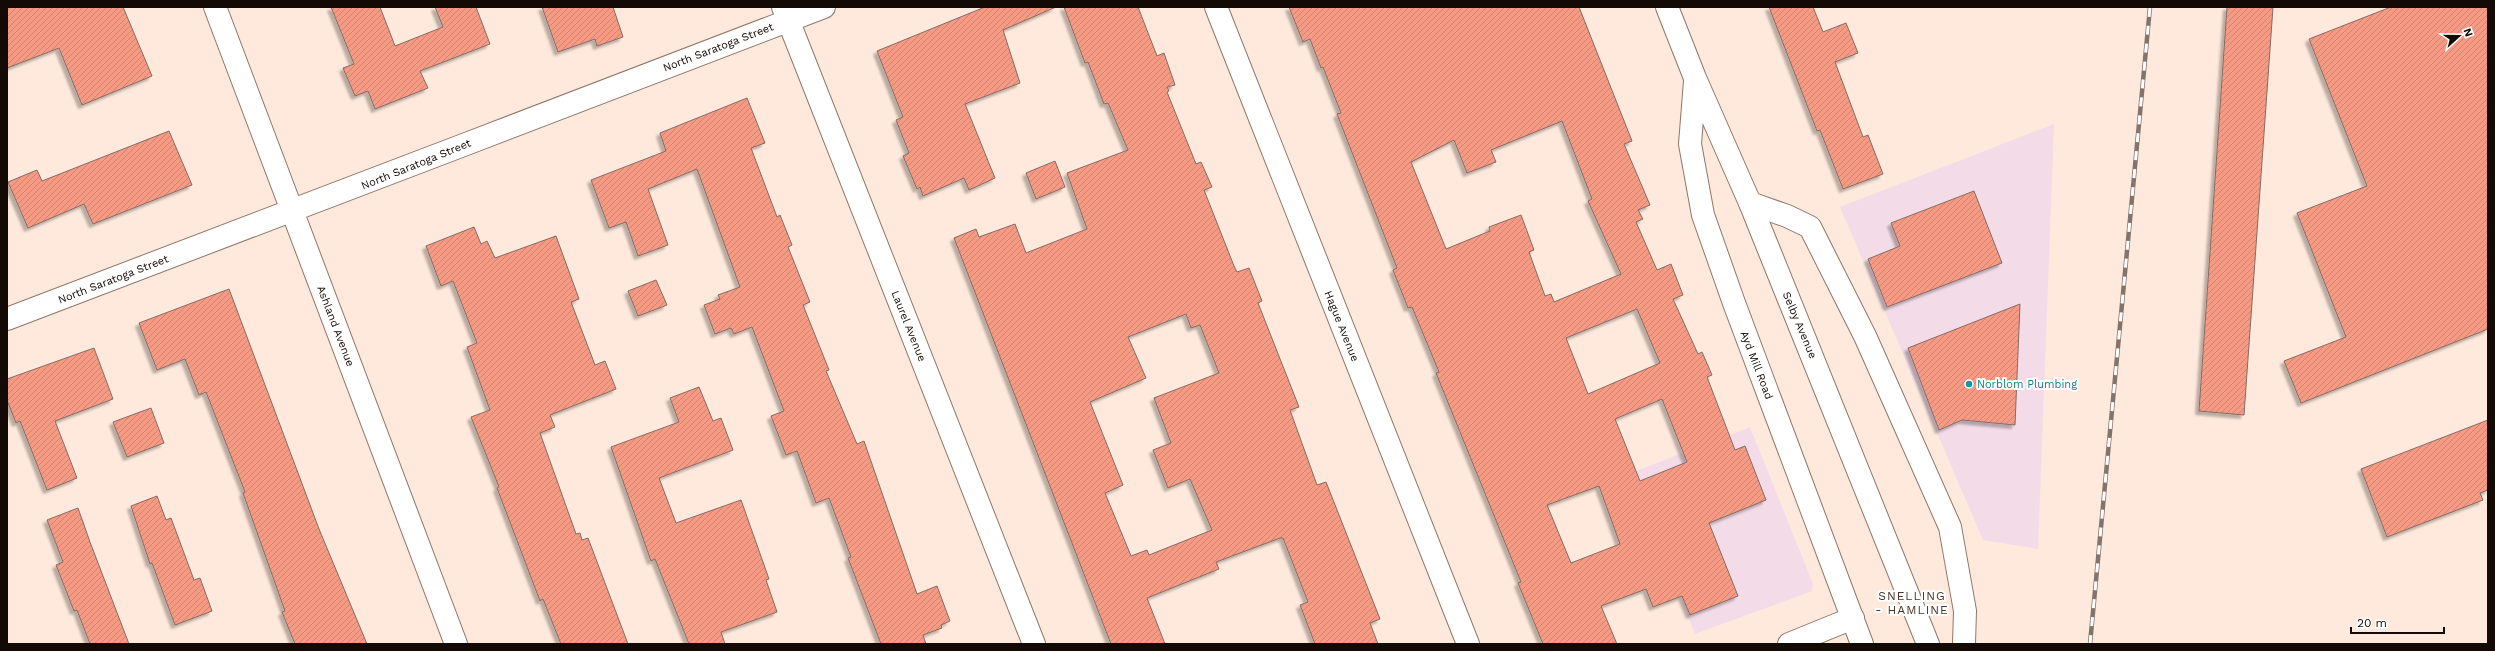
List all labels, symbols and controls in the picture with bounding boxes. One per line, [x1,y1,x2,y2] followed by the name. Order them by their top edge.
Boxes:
[2439,16,2479,56] north arrow
[661,20,776,75] street label: North Saratoga Street
[2460,26,2475,39] text: N
[359,136,473,192] street label: North Saratoga Street
[56,252,171,307] street label: North Saratoga Street
[314,284,357,368] street label: Ashland Avenue
[888,289,929,364] street label: Laurel Avenue
[1321,289,1362,364] street label: Hague Avenue
[1780,290,1819,360] street label: Selby Avenue
[1738,329,1776,401] street label: Ayd Mill Road
[1977,378,2077,391] place label: Norblom Plumbing
[1964,379,1974,389] marker: Norblom Plumbing
[1875,589,1949,617] district label: SNELLING - HAMLINE
[2351,609,2444,635] scale bar
[2357,616,2387,630] text: 20 m

